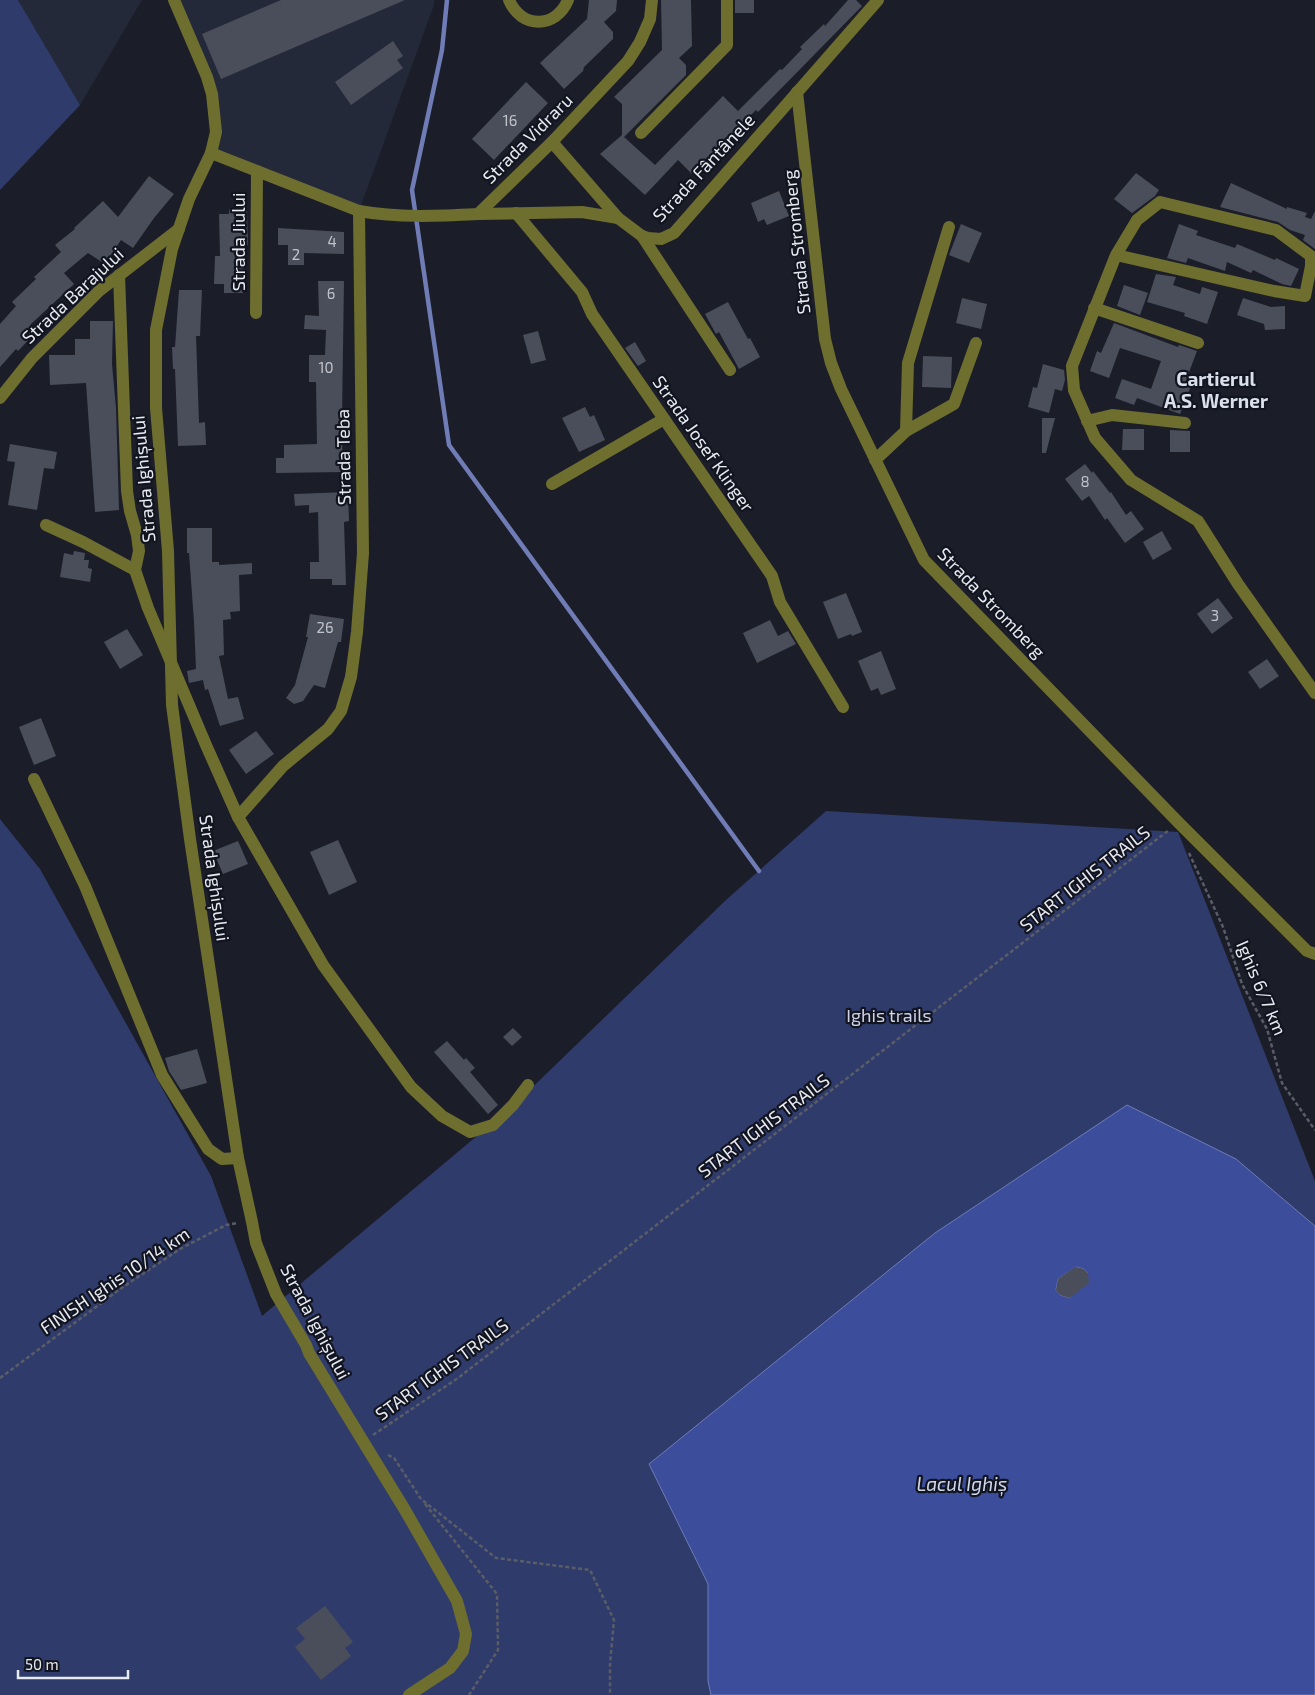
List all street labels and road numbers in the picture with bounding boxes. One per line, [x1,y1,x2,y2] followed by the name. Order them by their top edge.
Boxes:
[478,89,577,188] street label: Strada Vidraru
[648,109,759,226] street label: Strada Fântânele
[777,169,815,315] street label: Strada Stromberg
[227,193,249,291] street label: Strada Jiului
[17,243,128,348] street label: Strada Barajului
[649,371,759,516] street label: Strada Josef Klinger
[331,409,355,505] street label: Strada Teba
[126,415,161,543] street label: Strada Ighișului
[933,542,1050,662] street label: Strada Stromberg
[194,813,235,943] street label: Strada Ighișului
[1015,821,1154,936] street label: START IGHIS TRAILS
[1232,937,1292,1038] street label: Ighis 6/7 km
[693,1069,834,1182] street label: START IGHIS TRAILS
[36,1222,193,1338] street label: FINISH Ighis 10/14 km
[275,1260,355,1383] street label: Strada Ighișului
[371,1314,512,1425] street label: START IGHIS TRAILS

